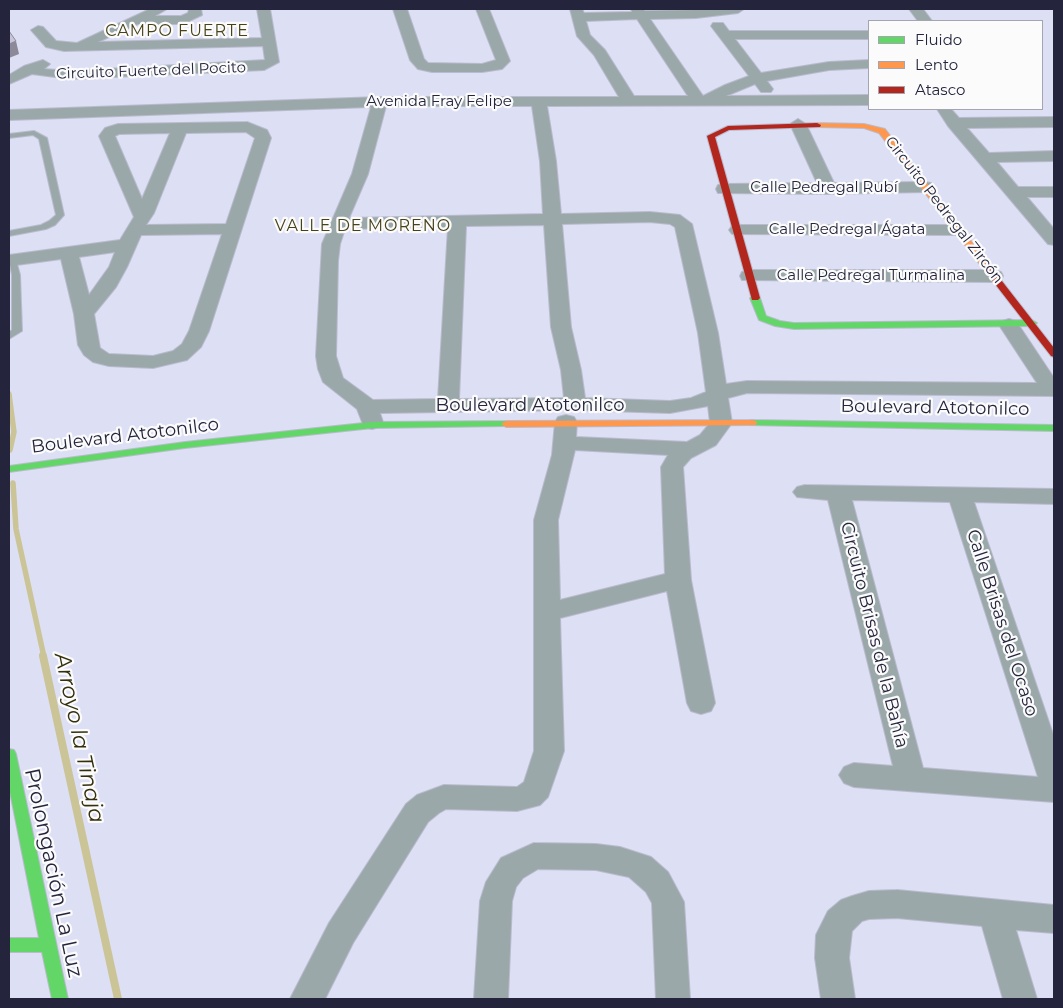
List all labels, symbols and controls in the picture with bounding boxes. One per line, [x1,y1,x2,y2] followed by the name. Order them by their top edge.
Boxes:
[868,20,1043,110] legend
[104,21,250,41] district label: CAMPO FUERTE
[915,30,962,49] text: Fluido
[915,55,958,74] text: Lento
[56,59,246,83] street label: Circuito Fuerte del Pocito
[915,80,965,99] text: Atasco
[366,93,512,111] street label: Avenida Fray Felipe
[881,133,1007,287] street label: Circuito Pedregal Zircón
[750,179,898,197] street label: Calle Pedregal Rubí
[273,216,453,236] district label: VALLE DE MORENO
[769,221,925,239] street label: Calle Pedregal Ágata
[777,267,965,285] street label: Calle Pedregal Turmalina
[436,395,624,417] street label: Boulevard Atotonilco
[840,396,1030,420] street label: Boulevard Atotonilco
[30,414,220,458] street label: Boulevard Atotonilco
[835,520,913,750] street label: Circuito Brisas de la Bahía
[962,527,1042,719] street label: Calle Brisas del Ocaso
[48,650,110,826] water label: Arroyo la Tinaja
[19,766,87,980] street label: Prolongación La Luz

